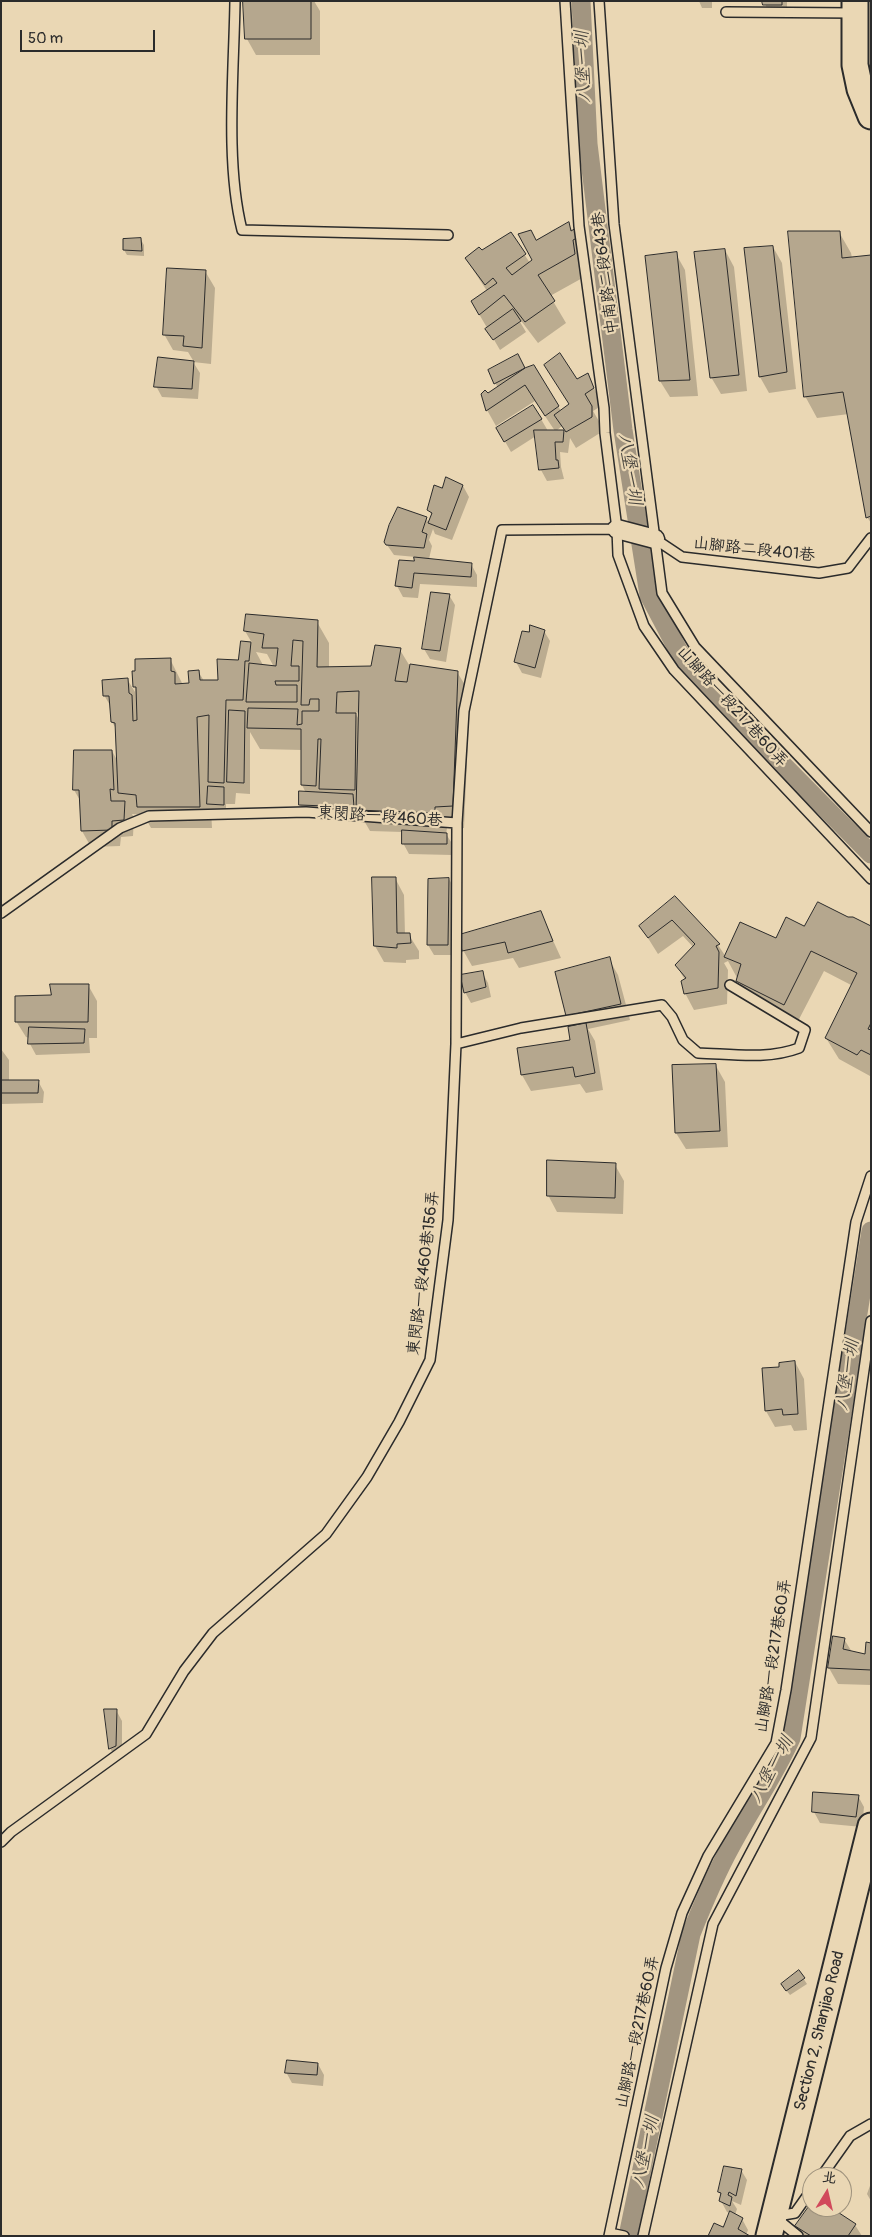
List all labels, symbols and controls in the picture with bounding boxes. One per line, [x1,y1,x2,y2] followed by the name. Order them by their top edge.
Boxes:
[22,20,158,52] scale bar
[28,29,63,48] text: 50 m
[572,31,596,103] water label: 八堡一圳
[589,211,623,335] street label: 中南路二段643巷
[613,432,645,506] water label: 八堡一圳
[692,534,816,566] street label: 山腳路二段401巷
[673,643,791,771] street label: 山腳路一段217巷60弄
[317,803,443,831] street label: 東閔路一段460巷
[404,1190,444,1356] street label: 東閔路一段460巷156弄
[832,1338,864,1412] water label: 八堡一圳
[752,1578,796,1734] street label: 山腳路一段217巷60弄
[746,1733,798,1807] water label: 八堡一圳
[791,1949,849,2113] street label: Section 2, Shanjiao Road
[612,1954,664,2110] street label: 山腳路一段217巷60弄
[628,2115,664,2189] water label: 八堡一圳
[802,2167,852,2217] north arrow
[821,2168,838,2187] text: 北

